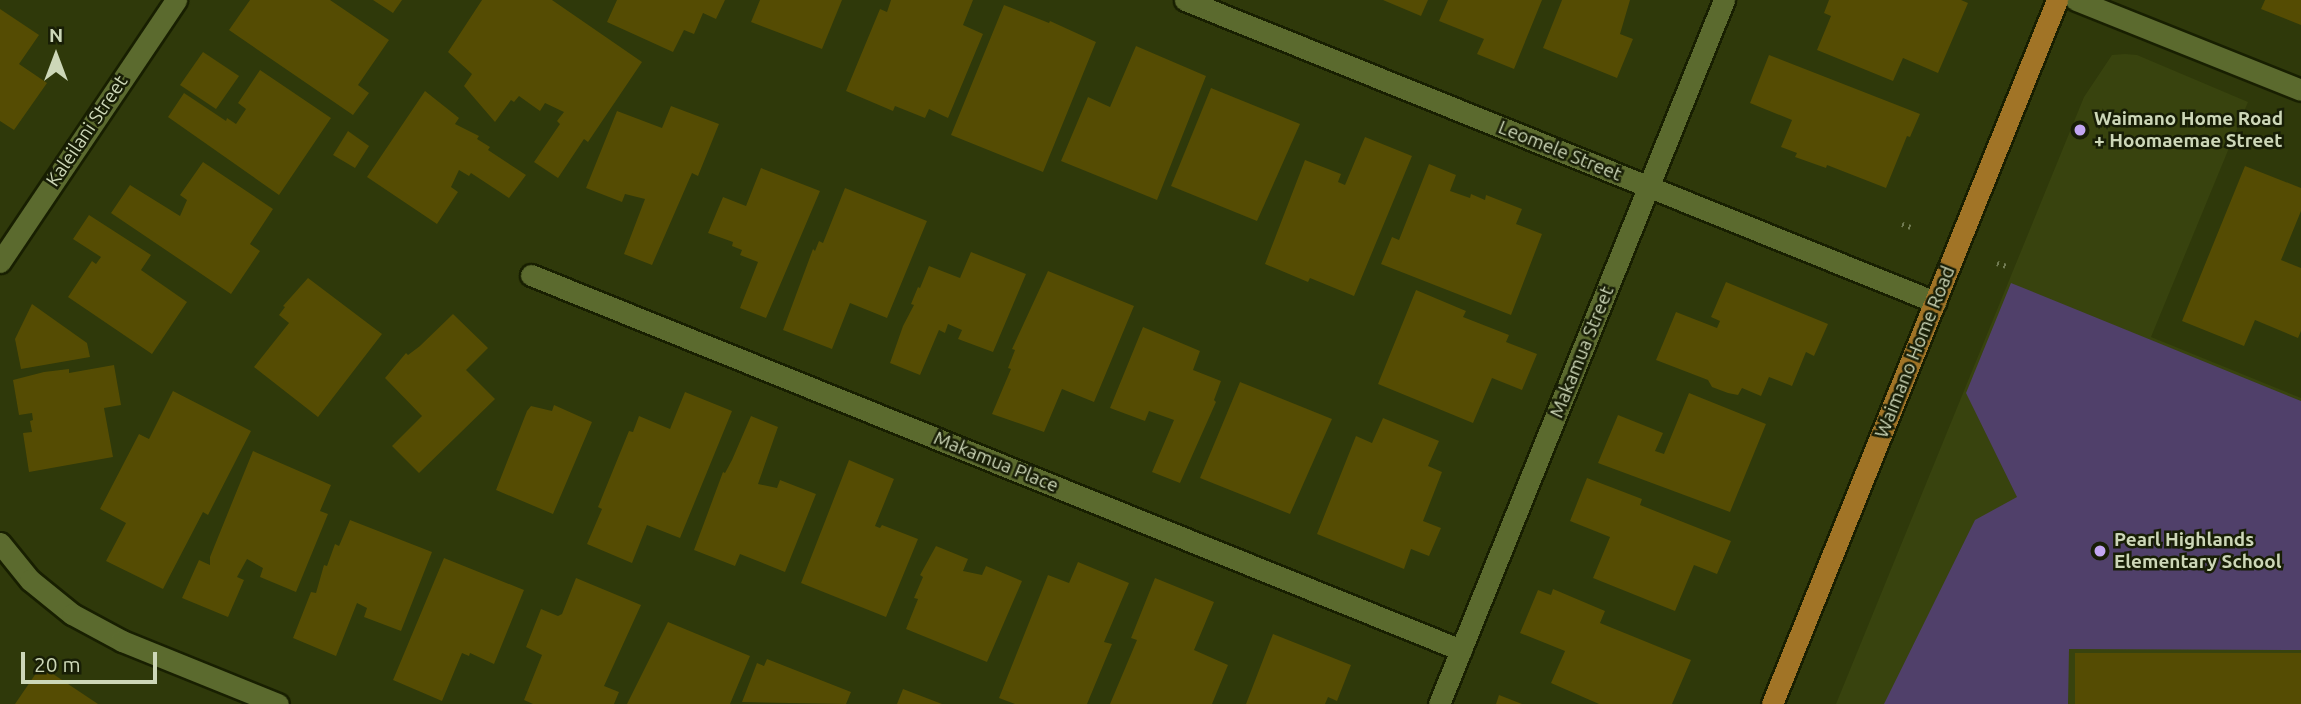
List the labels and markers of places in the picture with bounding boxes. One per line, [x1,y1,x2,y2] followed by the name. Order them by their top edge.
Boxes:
[2094,108,2283,152] place label: Waimano Home Road + Hoomaemae Street
[2072,122,2088,138] marker: Waimano Home Road + Hoomaemae Street
[2114,529,2281,573] place label: Pearl Highlands Elementary School
[2092,543,2108,559] marker: Pearl Highlands Elementary School

